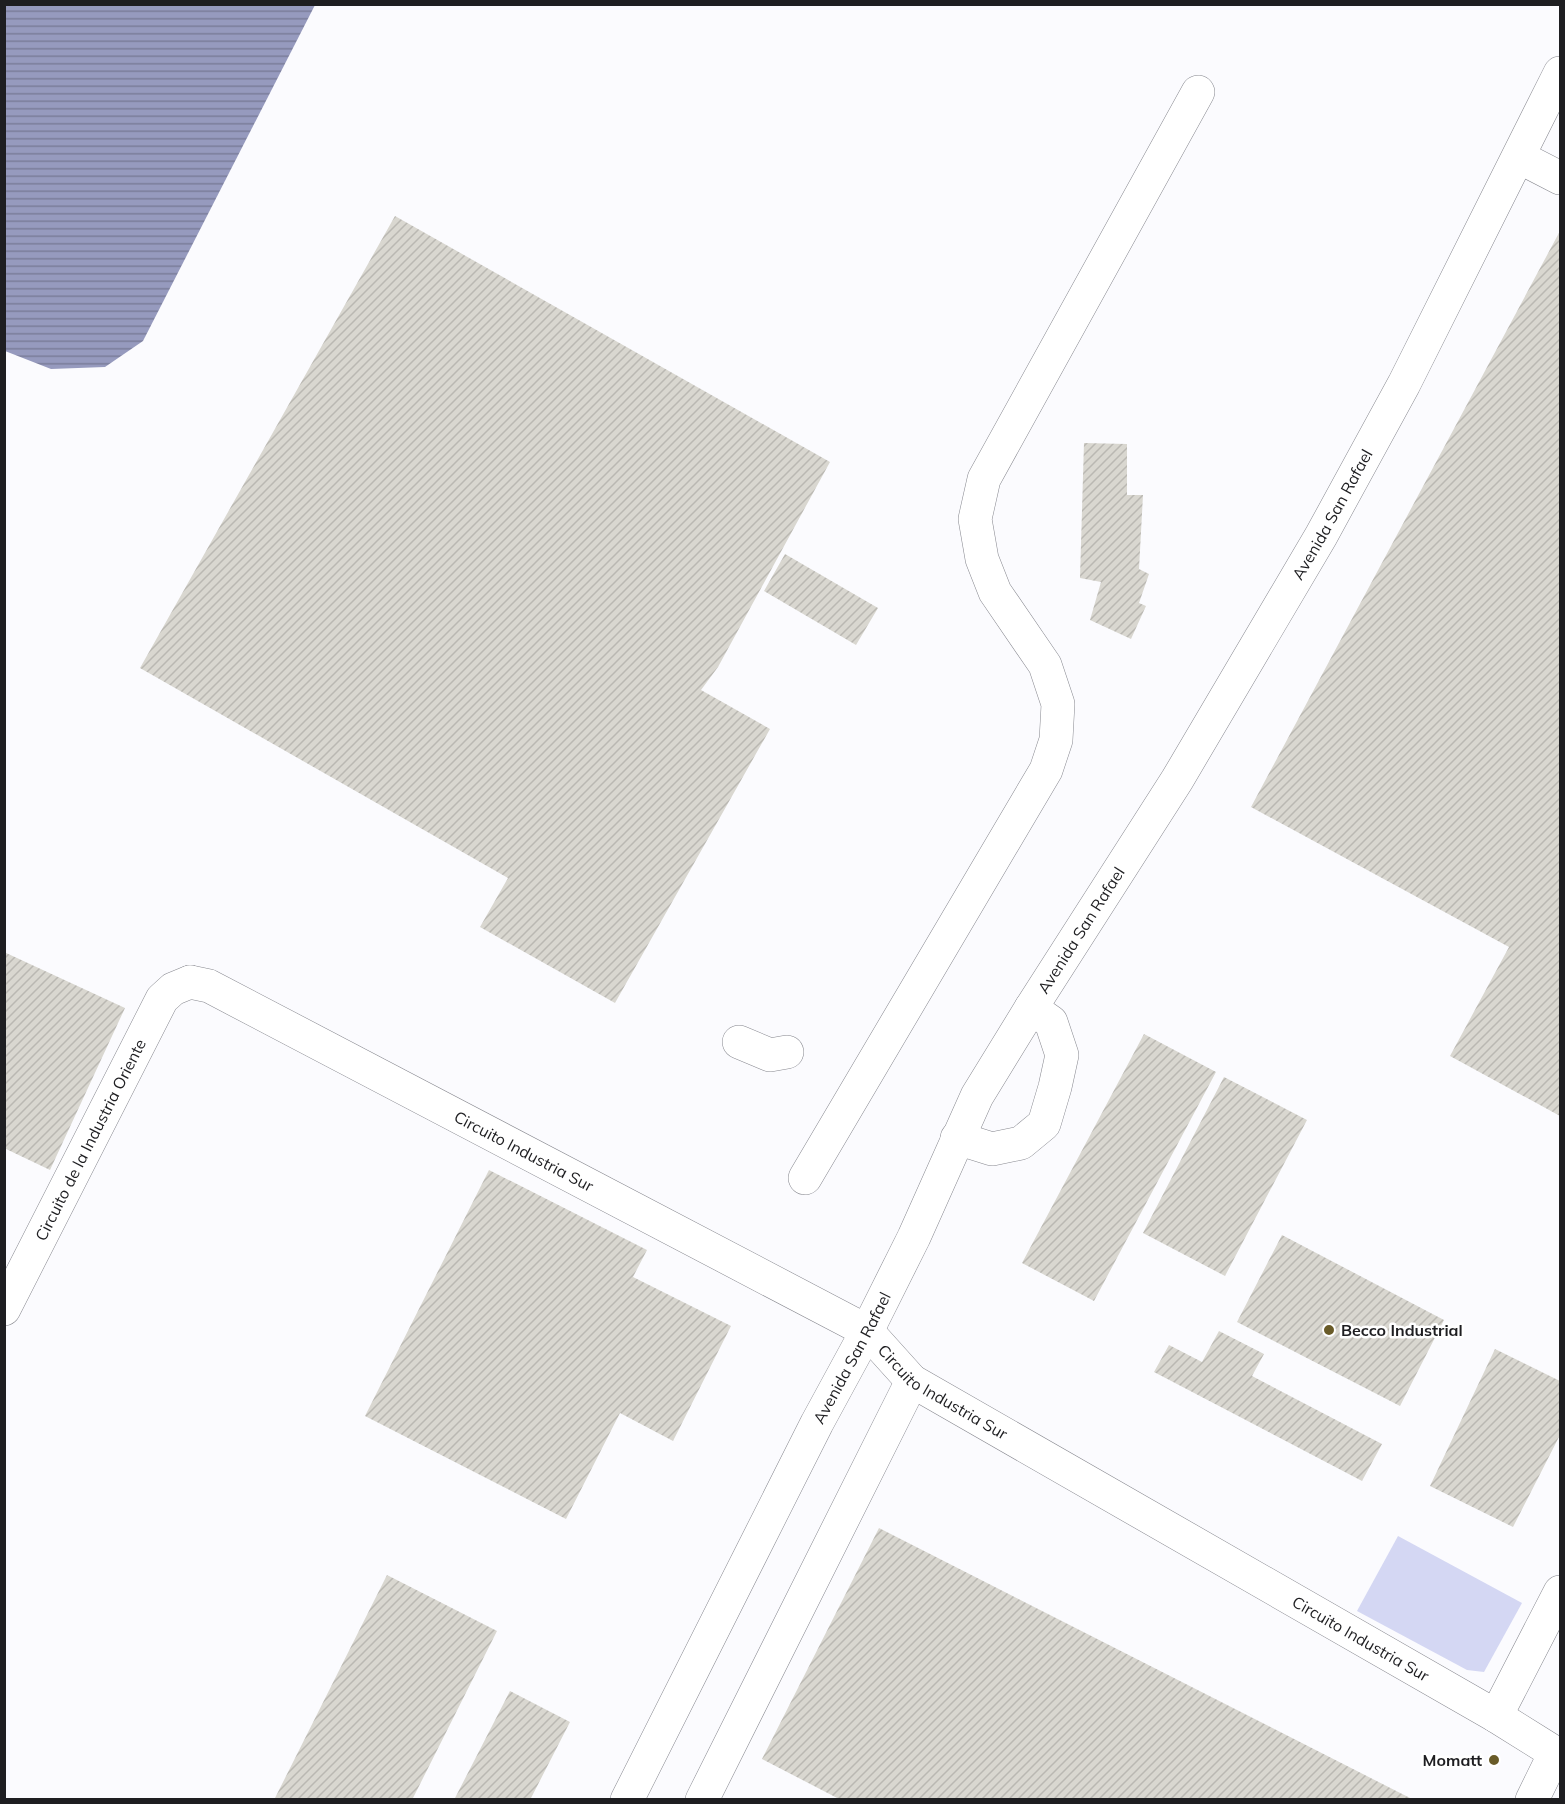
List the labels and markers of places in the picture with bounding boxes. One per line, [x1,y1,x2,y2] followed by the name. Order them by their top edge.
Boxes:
[1341,1320,1463,1340] place label: Becco Industrial
[1322,1323,1336,1337] marker: Becco Industrial
[1423,1750,1482,1770] place label: Momatt
[1487,1753,1501,1767] marker: Momatt

